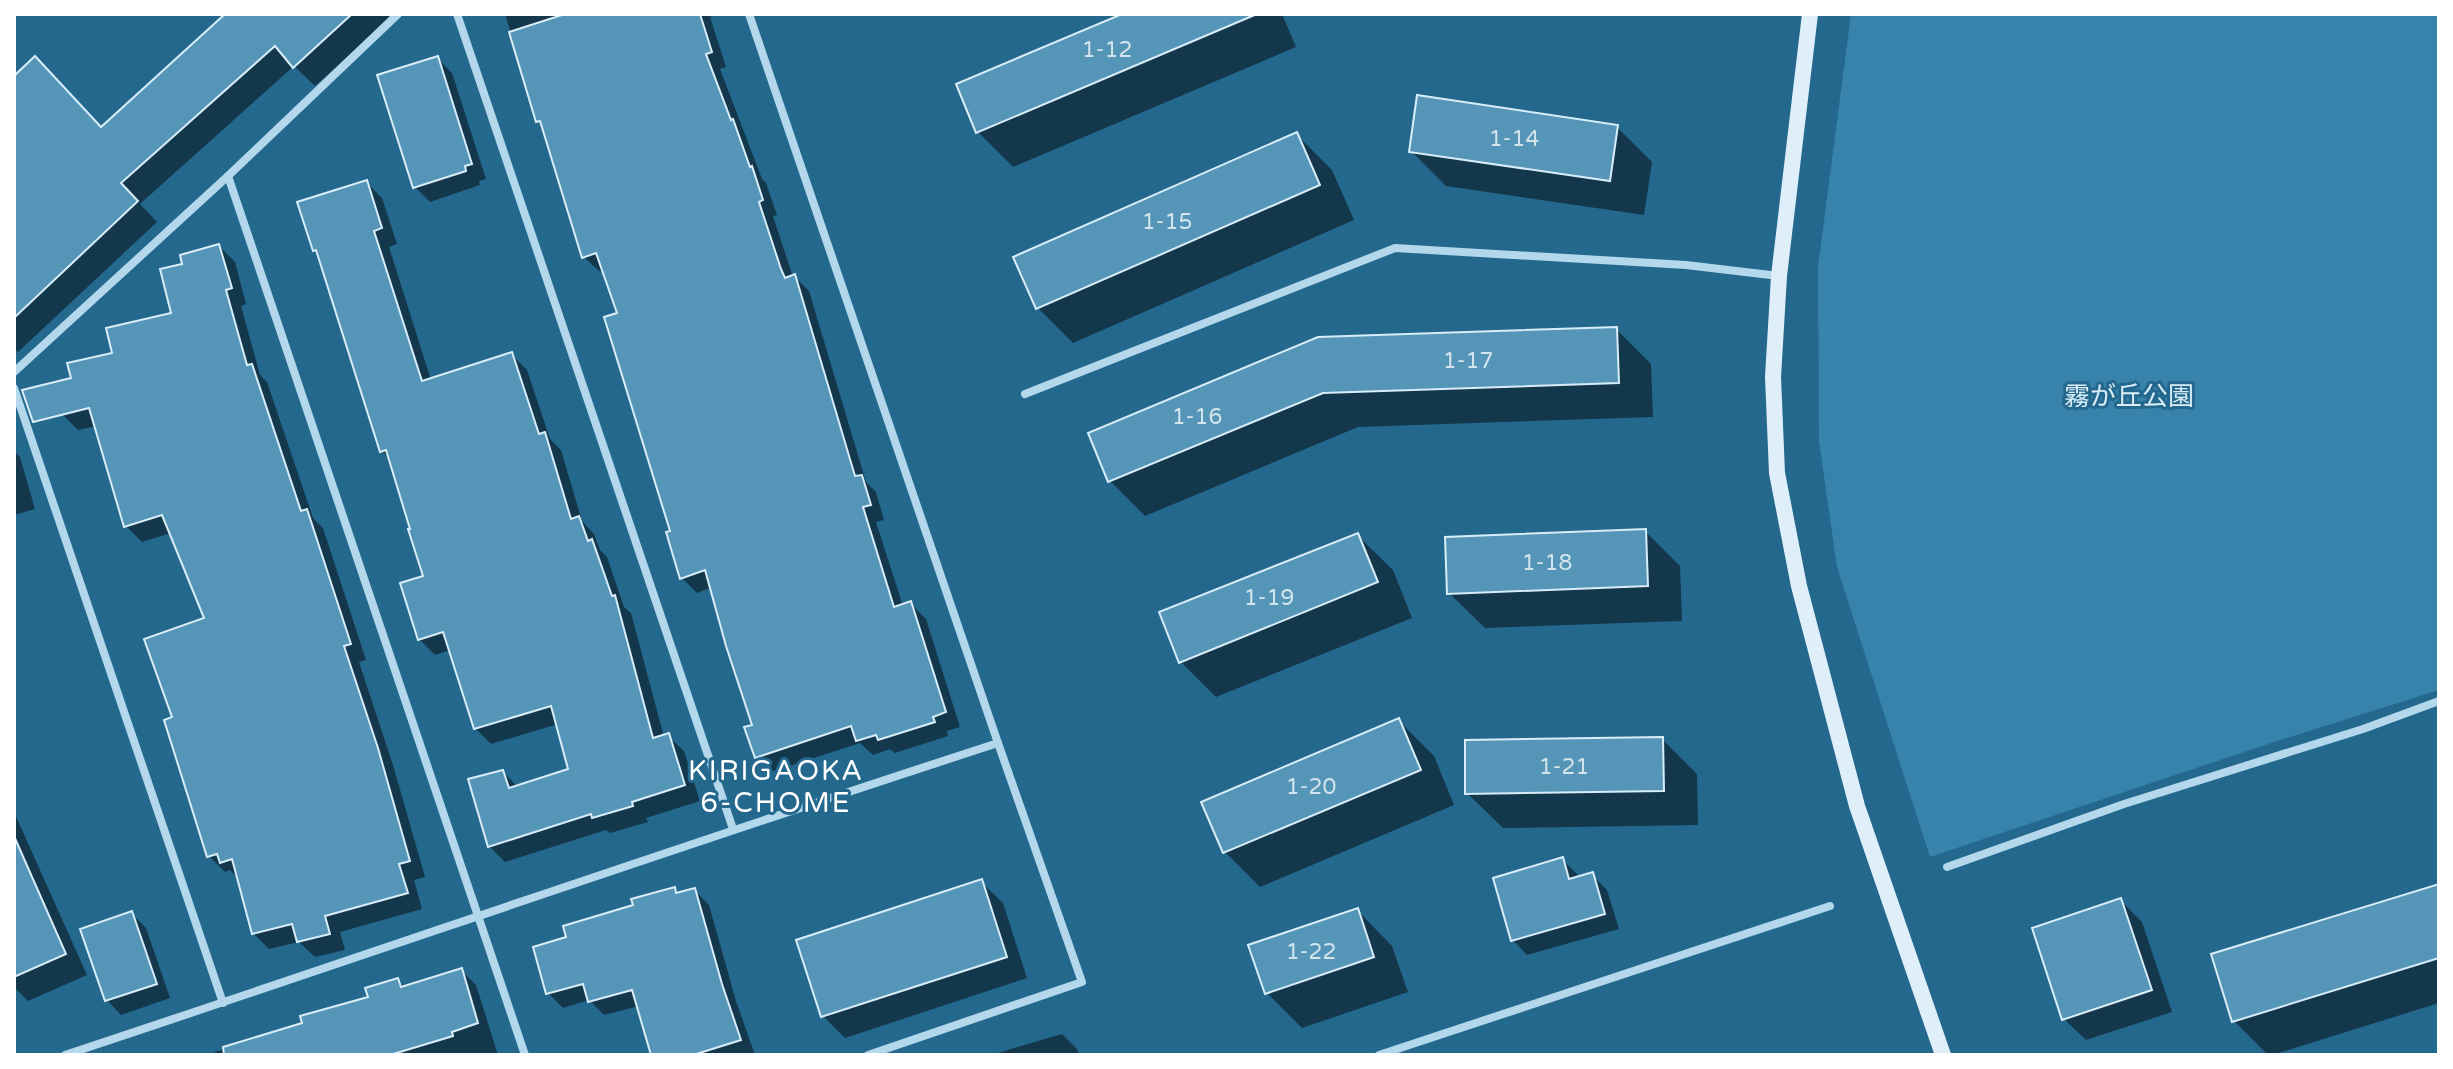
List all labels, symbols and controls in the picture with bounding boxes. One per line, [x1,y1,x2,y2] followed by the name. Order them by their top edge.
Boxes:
[1082,37,1132,63] house number: 1-12
[1489,126,1539,152] house number: 1-14
[1142,209,1192,235] house number: 1-15
[1443,348,1493,374] house number: 1-17
[2064,381,2194,412] park label: 霧が丘公園
[1172,404,1222,430] house number: 1-16
[1522,550,1572,576] house number: 1-18
[1244,585,1294,611] house number: 1-19
[688,754,864,820] district label: KIRIGAOKA 6-CHOME
[1539,754,1589,780] house number: 1-21
[1286,774,1336,800] house number: 1-20
[1286,939,1336,965] house number: 1-22

